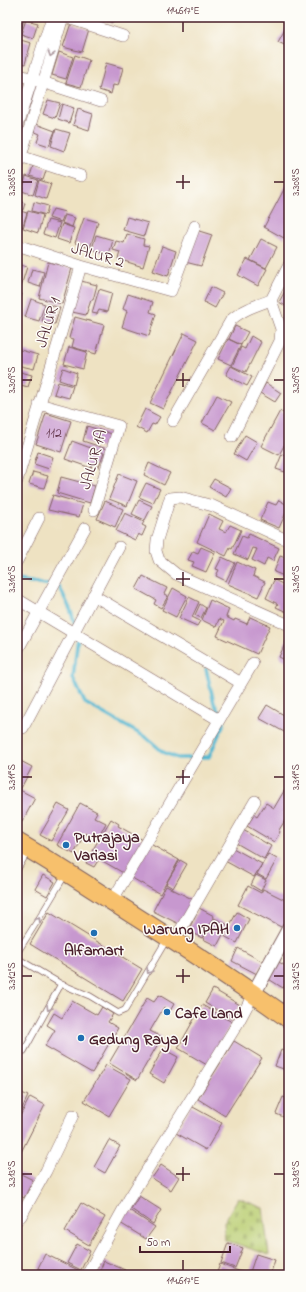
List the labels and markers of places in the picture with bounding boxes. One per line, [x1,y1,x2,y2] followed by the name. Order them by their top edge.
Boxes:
[73,826,140,868] place label: Putrajaya Variasi
[61,840,71,850] marker: Putrajaya Variasi
[144,918,229,943] place label: Warung IPAH
[232,923,242,933] marker: Warung IPAH
[89,928,99,938] marker: Alfamart
[64,939,125,963] place label: Alfamart
[175,1002,242,1026] place label: Cafe Land
[162,1007,172,1017] marker: Cafe Land
[89,1028,188,1053] place label: Gedung Raya 1
[76,1033,86,1043] marker: Gedung Raya 1

